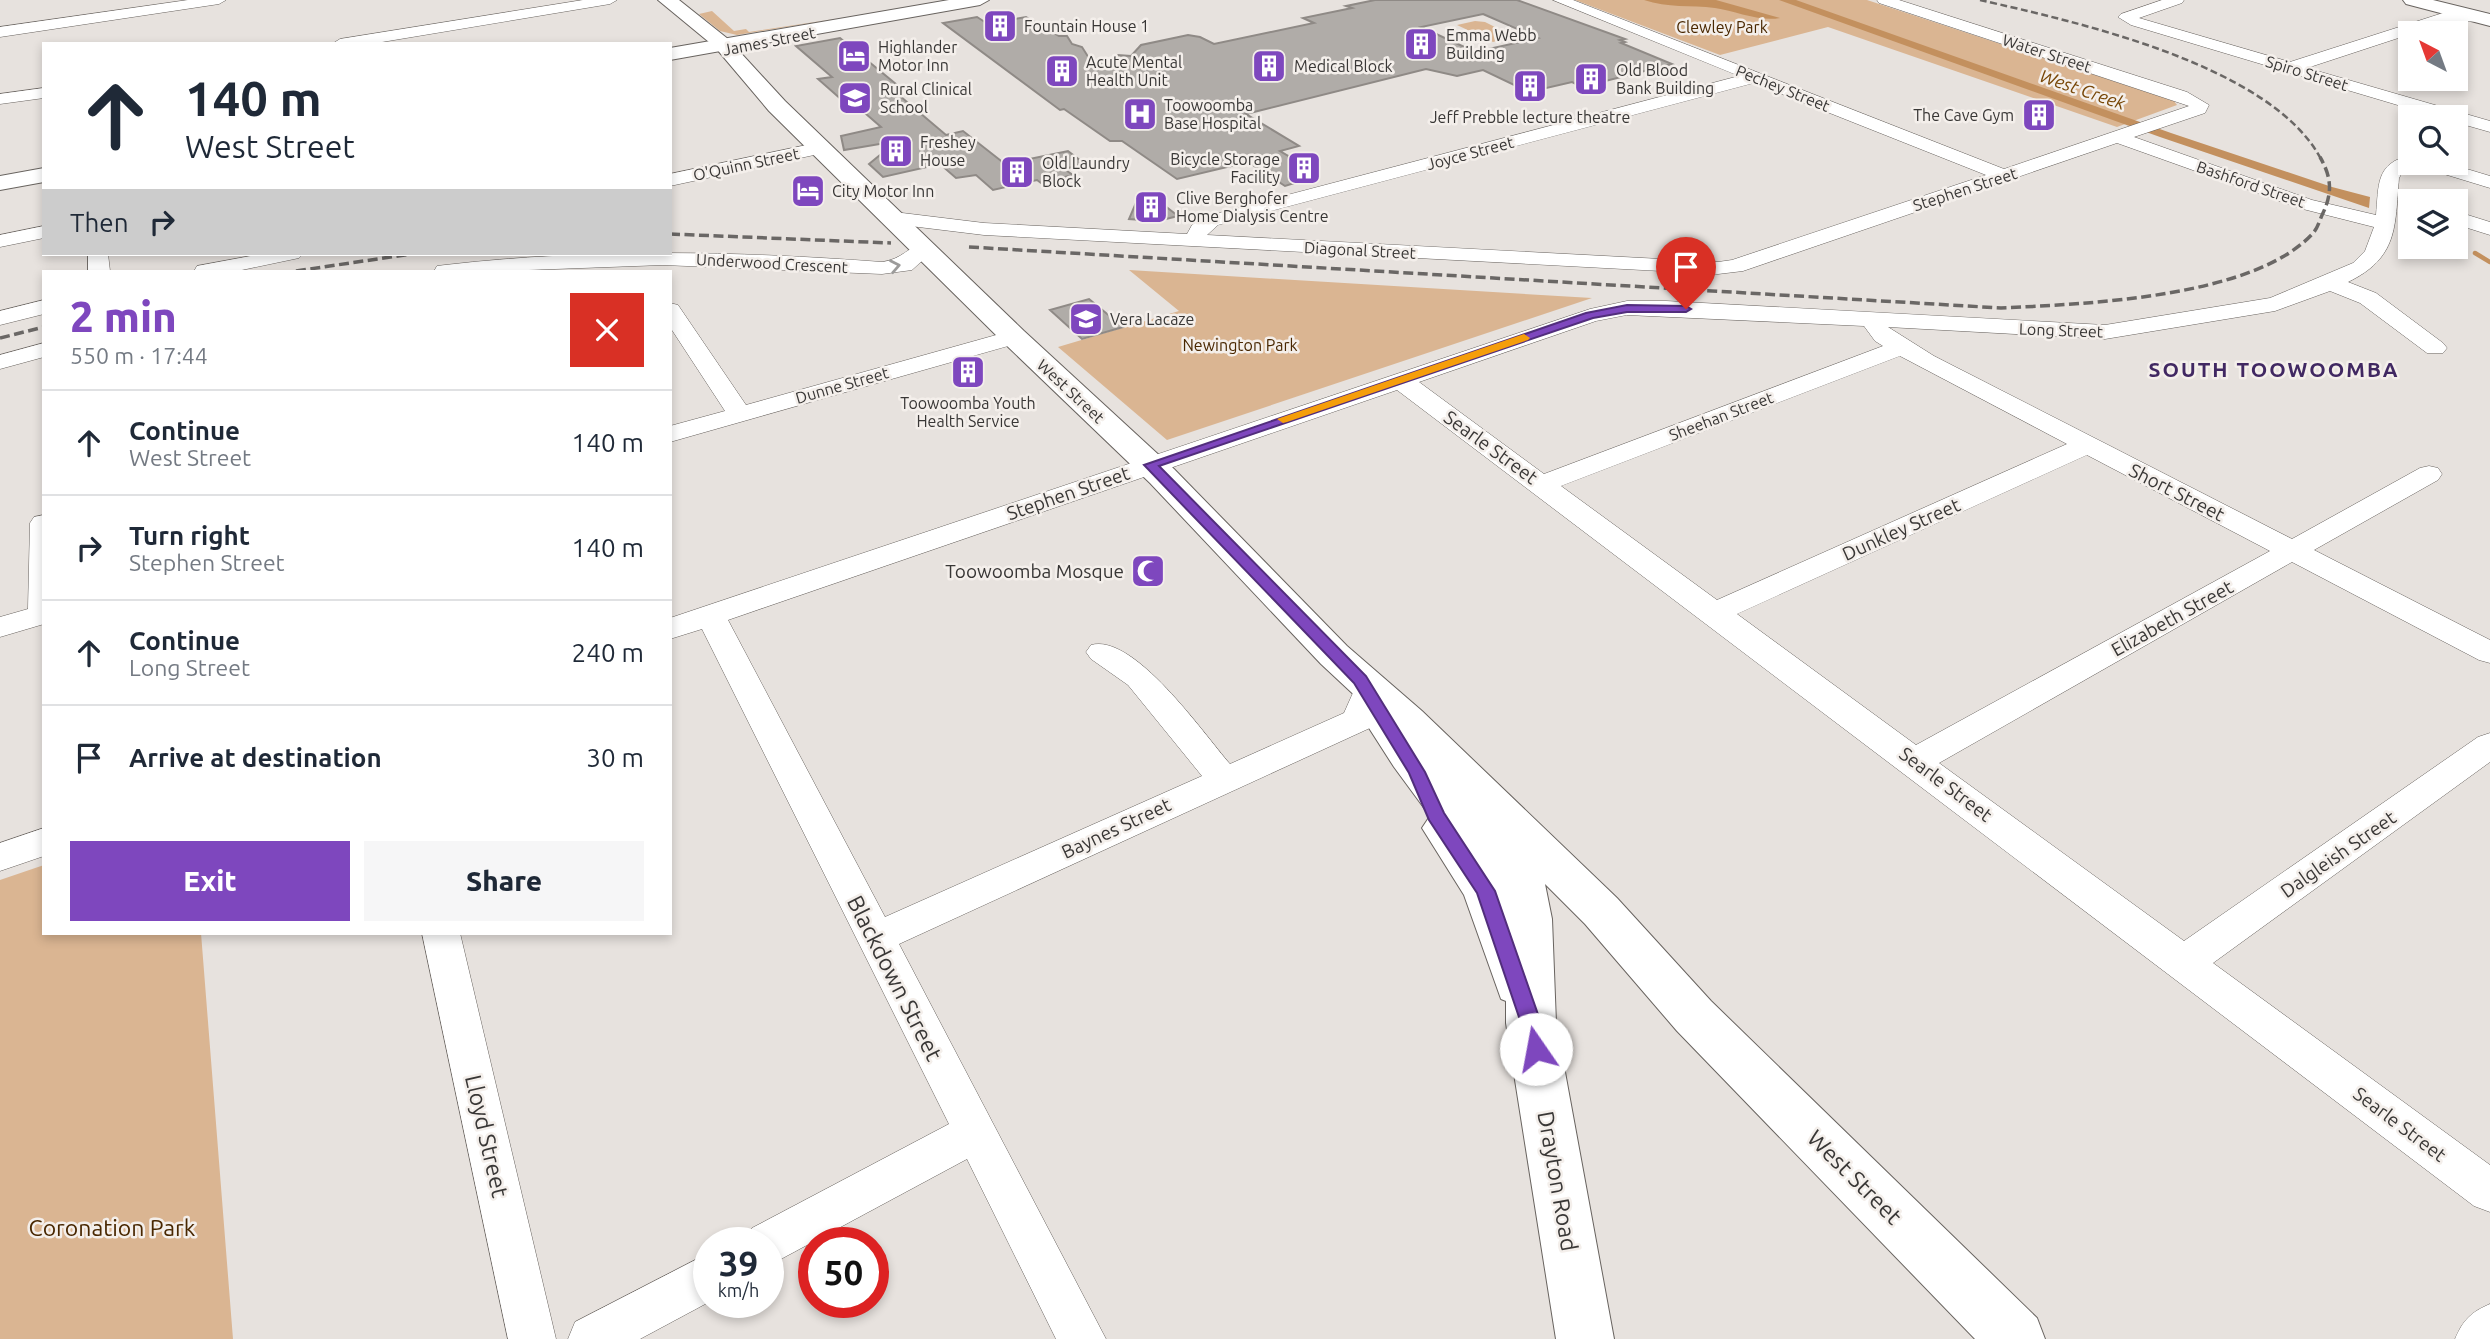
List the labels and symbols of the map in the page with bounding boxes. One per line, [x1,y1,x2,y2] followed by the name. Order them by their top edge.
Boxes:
[981,7,1019,45] building icon: Fountain House 1
[1024,17,1149,35] place label: Fountain House 1
[1676,18,1768,36] park label: Clewley Park
[2398,21,2468,91] north arrow
[721,23,818,59] street label: James Street
[1402,25,1440,63] building icon: Emma Webb Building
[1446,26,1537,62] place label: Emma Webb Building
[2000,30,2094,76] street label: Water Street
[835,37,873,75] hotel icon: Highlander Motor Inn
[878,38,957,74] place label: Highlander Motor Inn
[1250,47,1288,85] building icon: Medical Block
[1043,52,1081,90] building icon: Acute Mental Health Unit
[2264,52,2351,94] street label: Spiro Street
[1086,53,1182,89] place label: Acute Mental Health Unit
[1294,57,1393,75] place label: Medical Block
[1572,60,1610,98] building icon: Old Blood Bank Building
[1616,61,1714,97] place label: Old Blood Bank Building
[1733,61,1833,115] street label: Pechey Street
[2038,65,2129,113] water label: West Creek
[1511,67,1549,105] building icon: Jeff Prebble lecture theatre
[836,79,874,117] school or university icon: Rural Clinical School
[880,80,972,116] place label: Rural Clinical School
[1121,95,1159,133] hospital icon: Toowoomba Base Hospital
[1164,96,1261,132] place label: Toowoomba Base Hospital
[2020,96,2058,134] building icon: The Cave Gym
[1913,106,2014,124] place label: The Cave Gym
[1430,108,1630,126] place label: Jeff Prebble lecture theatre
[877,132,915,170] building icon: Freshey House
[920,133,976,169] place label: Freshey House
[1424,133,1516,173] street label: Joyce Street
[691,144,801,184] street label: O'Quinn Street
[1285,149,1323,187] building icon: Bicycle Storage Facility
[1170,150,1280,186] place label: Bicycle Storage Facility
[998,153,1036,191] building icon: Old Laundry Block
[1042,154,1130,190] place label: Old Laundry Block
[2194,157,2308,211] street label: Bashford Street
[1911,163,2020,214] street label: Stephen Street
[789,172,827,210] hotel icon: City Motor Inn
[832,182,934,200] place label: City Motor Inn
[1132,188,1170,226] building icon: Clive Berghofer Home Dialysis Centre
[1176,189,1328,225] place label: Clive Berghofer Home Dialysis Centre
[1656,237,1716,309] pin
[1304,238,1417,262] street label: Diagonal Street
[696,250,849,276] street label: Underwood Crescent
[889,259,901,274] one-way arrow
[1067,300,1105,338] school or university icon: Vera Lacaze
[1110,310,1194,328] place label: Vera Lacaze
[2019,320,2104,340] street label: Long Street
[1182,336,1298,354] park label: Newington Park
[949,353,987,391] building icon: Toowoomba Youth Health Service
[1034,355,1109,427] street label: West Street
[2149,357,2399,381] district label: SOUTH TOOWOOMBA
[793,363,891,407] street label: Dunne Street
[1666,388,1776,444] street label: Sheehan Street
[900,394,1036,430] place label: Toowoomba Youth Health Service
[1440,406,1543,489] street label: Searle Street
[2126,459,2229,526] street label: Short Street
[1004,461,1133,524] street label: Stephen Street
[1839,493,1964,565] street label: Dunkley Street
[1129,552,1167,590] mosque icon: Toowoomba Mosque
[945,560,1124,582] place label: Toowoomba Mosque
[2107,575,2237,661] street label: Elizabeth Street
[1895,742,1997,826] street label: Searle Street
[1058,793,1175,863] street label: Baynes Street
[2276,806,2400,902] street label: Dalgleish Street
[843,891,947,1065] street label: Blackdown Street
[1499,1012,1573,1086] position arrow
[461,1072,513,1200] street label: Lloyd Street
[2349,1082,2451,1166] street label: Searle Street
[1533,1109,1583,1253] street label: Drayton Road
[1803,1125,1907,1229] street label: West Street
[29,1215,196,1240] park label: Coronation Park
[798,1227,889,1318] speed limit sign: 50

